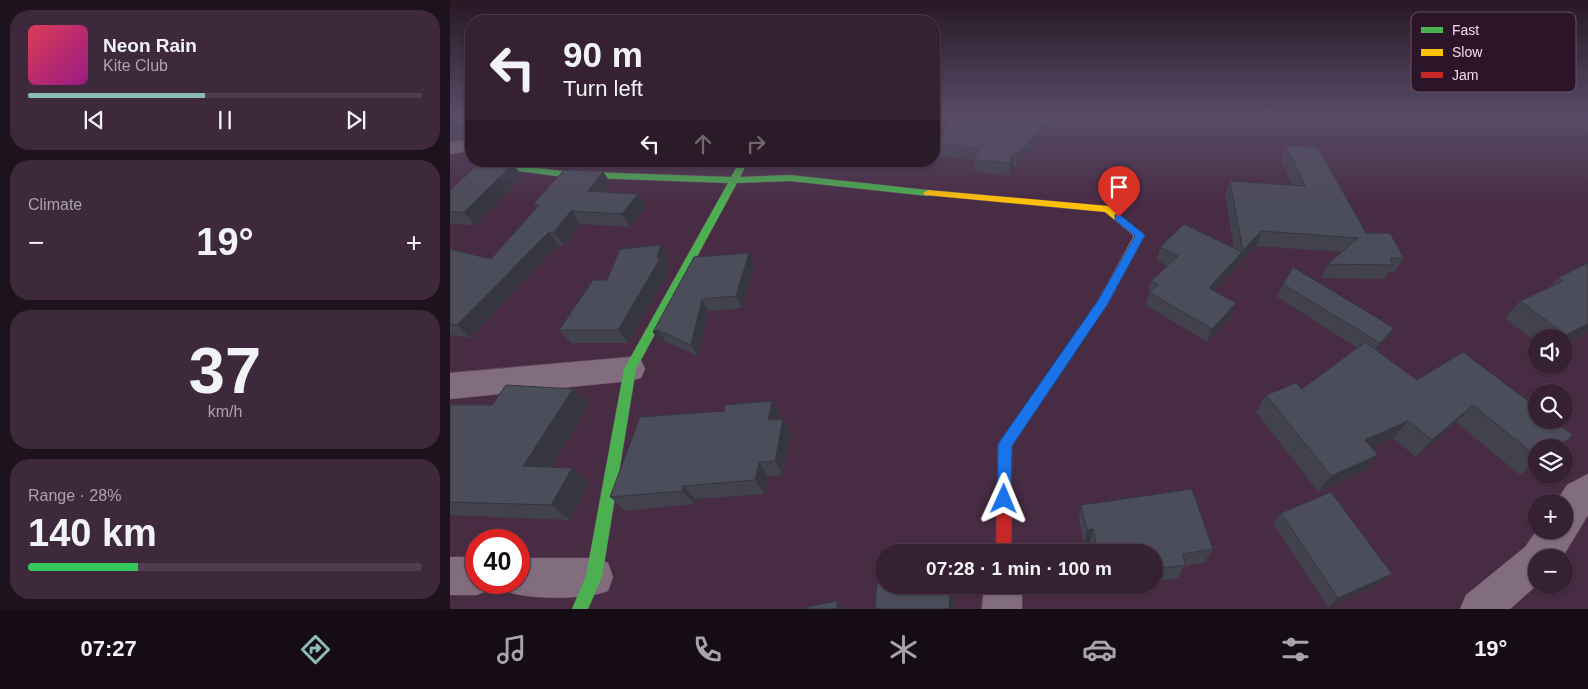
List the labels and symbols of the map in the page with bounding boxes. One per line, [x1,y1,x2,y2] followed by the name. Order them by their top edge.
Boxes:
[1411,12,1576,92] legend
[1452,22,1479,38] text: Fast
[1452,44,1483,60] text: Slow
[1452,67,1478,83] text: Jam
[1098,166,1140,217] pin
[977,472,1029,524] position arrow
[465,529,530,594] speed limit sign: 40

